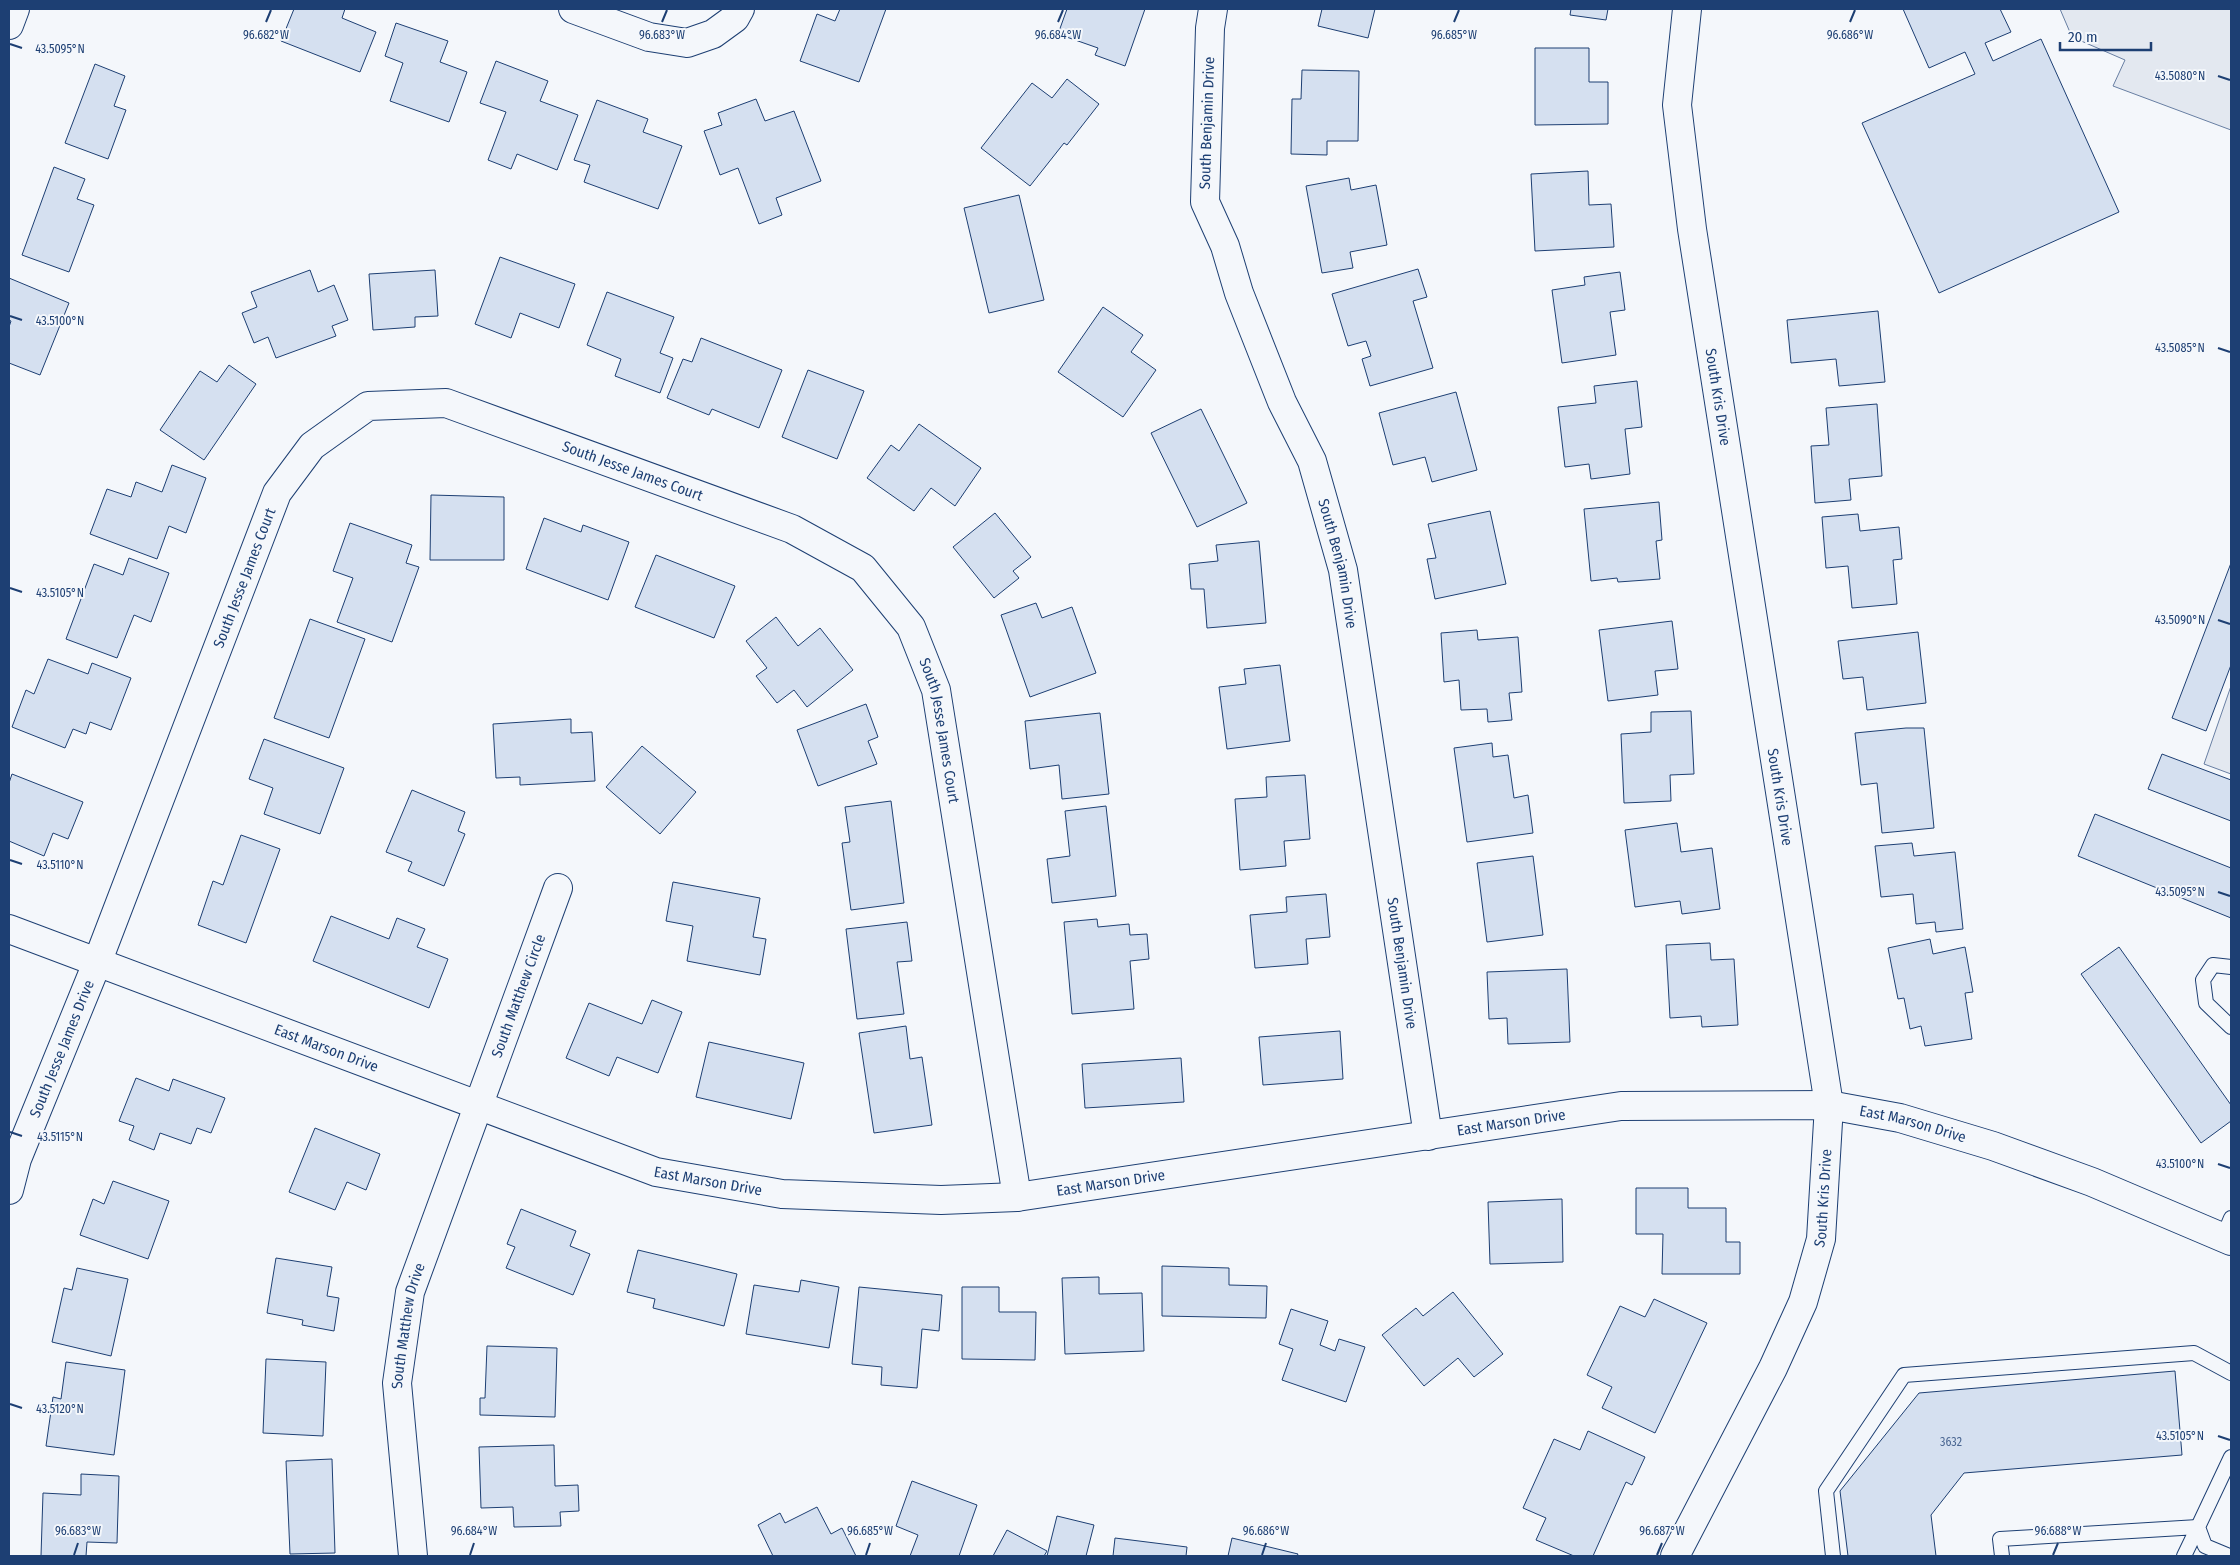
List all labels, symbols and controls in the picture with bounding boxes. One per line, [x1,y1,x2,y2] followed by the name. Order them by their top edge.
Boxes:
[2060,20,2151,52] scale bar
[243,28,289,42] text: 96.682°W
[639,28,685,42] text: 96.683°W
[1035,28,1081,42] text: 96.684°W
[1431,28,1477,42] text: 96.685°W
[1827,28,1873,42] text: 96.686°W
[2068,28,2098,46] text: 20 m
[35,42,85,56] text: 43.5095°N
[1196,56,1218,190] street label: South Benjamin Drive
[2155,69,2205,83] text: 43.5080°N
[36,314,84,328] text: 43.5100°N
[2155,341,2205,355] text: 43.5085°N
[1701,347,1735,447] street label: South Kris Drive
[560,437,705,505] street label: South Jesse James Court
[1314,497,1361,630] street label: South Benjamin Drive
[210,505,279,650] street label: South Jesse James Court
[36,586,84,600] text: 43.5105°N
[2155,613,2205,627] text: 43.5090°N
[915,655,963,805] street label: South Jesse James Court
[1763,747,1797,847] street label: South Kris Drive
[37,858,84,872] text: 43.5110°N
[2155,885,2205,899] text: 43.5095°N
[1383,896,1421,1030] street label: South Benjamin Drive
[488,932,549,1060] street label: South Matthew Circle
[26,977,98,1120] street label: South Jesse James Drive
[272,1021,381,1076] street label: East Marson Drive
[1858,1102,1968,1146] street label: East Marson Drive
[1456,1105,1567,1140] street label: East Marson Drive
[37,1130,83,1144] text: 43.5115°N
[1810,1149,1835,1249] street label: South Kris Drive
[2156,1157,2204,1171] text: 43.5100°N
[653,1163,764,1199] street label: East Marson Drive
[1055,1166,1166,1200] street label: East Marson Drive
[388,1260,429,1389] street label: South Matthew Drive
[36,1402,84,1416] text: 43.5120°N
[2156,1429,2204,1443] text: 43.5105°N
[1940,1435,1962,1449] house number: 3632
[55,1524,101,1538] text: 96.683°W
[451,1524,497,1538] text: 96.684°W
[847,1524,893,1538] text: 96.685°W
[1243,1524,1289,1538] text: 96.686°W
[1639,1524,1685,1538] text: 96.687°W
[2035,1524,2081,1538] text: 96.688°W

